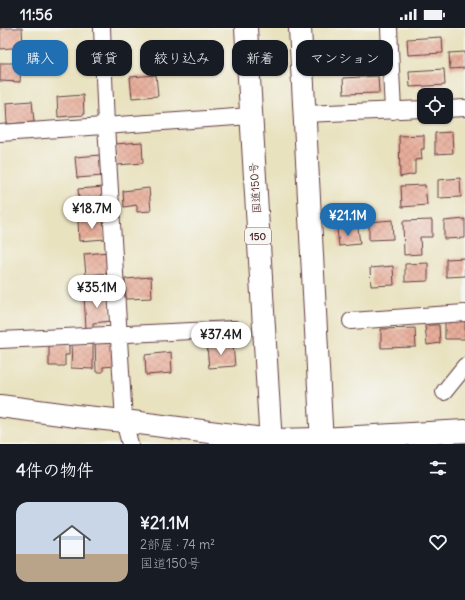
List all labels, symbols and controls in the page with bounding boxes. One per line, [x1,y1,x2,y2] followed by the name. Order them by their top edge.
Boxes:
[20,5,53,24] text: 11:56
[12,40,68,76] chip: 購入
[76,40,132,76] chip: 賃貸
[140,40,224,76] chip: 絞り込み
[232,40,288,76] chip: 新着
[296,40,393,76] chip: マンション
[417,88,453,124] map controls
[417,88,453,124] button: locate
[246,162,264,214] street label: 国道150号
[59,196,125,230] pin: ¥18.7M
[72,200,112,217] text: ¥18.7M
[315,203,381,237] pin: ¥21.1M
[329,207,367,224] text: ¥21.1M
[245,228,271,244] road number: 150
[64,275,130,309] pin: ¥35.1M
[77,279,117,296] text: ¥35.1M
[188,322,254,356] pin: ¥37.4M
[200,326,242,343] text: ¥37.4M
[427,457,449,479] icon: filters
[16,459,94,481] text: 4件の物件
[140,512,189,534] text: ¥21.1M
[48,518,96,566] icon: home
[427,531,449,553] icon: heart
[140,536,215,553] text: 2部屋 · 74 m²
[140,555,200,572] text: 国道150号

